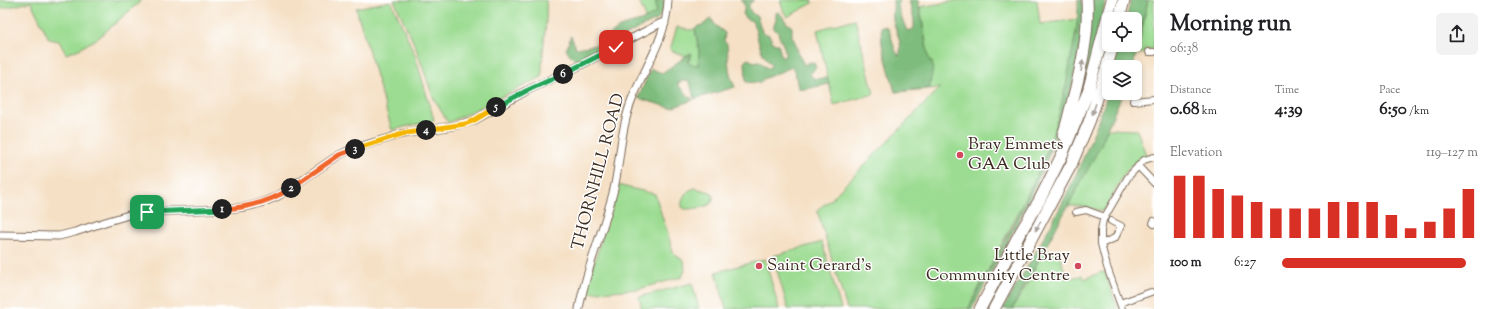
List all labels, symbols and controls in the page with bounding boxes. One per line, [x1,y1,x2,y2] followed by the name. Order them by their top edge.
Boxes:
[1170,9,1292,41] text: Morning run
[1102,12,1142,100] map controls
[1102,12,1142,52] button: locate
[1436,13,1478,55] button: share
[599,30,633,64] pin
[605,36,627,58] icon: check
[1170,40,1198,58] text: 06:38
[1079,59,1085,72] one-way arrow
[1102,60,1142,100] button: layers
[553,64,573,84] pin: 6
[560,66,566,82] text: 6
[1170,82,1211,98] text: Distance
[1275,82,1299,98] text: Time
[1379,82,1400,98] text: Pace
[567,91,631,253] street label: THORNHILL ROAD
[486,97,506,117] pin: 5
[1170,98,1199,122] text: 0.68
[1275,98,1303,122] text: 4:39
[1379,98,1407,122] text: 6:50
[494,99,498,115] text: 5
[1199,103,1217,119] text: km
[1407,103,1429,119] text: /km
[1091,104,1097,116] one-way arrow
[416,120,436,140] pin: 4
[423,122,429,138] text: 4
[968,133,1064,177] place label: Bray Emmets GAA Club
[345,139,365,159] pin: 3
[353,141,357,157] text: 3
[1170,144,1223,162] text: Elevation
[1426,144,1478,162] text: 119–127 m
[955,150,965,160] marker: Bray Emmets GAA Club
[281,178,301,198] pin: 2
[288,180,294,196] text: 2
[130,195,164,229] pin
[212,199,232,219] pin: 1
[136,201,158,223] icon: arrive
[220,201,224,217] text: 1
[1035,220,1041,232] one-way arrow
[926,244,1071,288] place label: Little Bray Community Centre
[767,254,872,278] place label: Saint Gerard's
[1170,254,1202,272] text: 100 m
[1234,254,1256,272] text: 6:27
[754,261,764,271] marker: Saint Gerard's
[1073,261,1083,271] marker: Little Bray Community Centre

